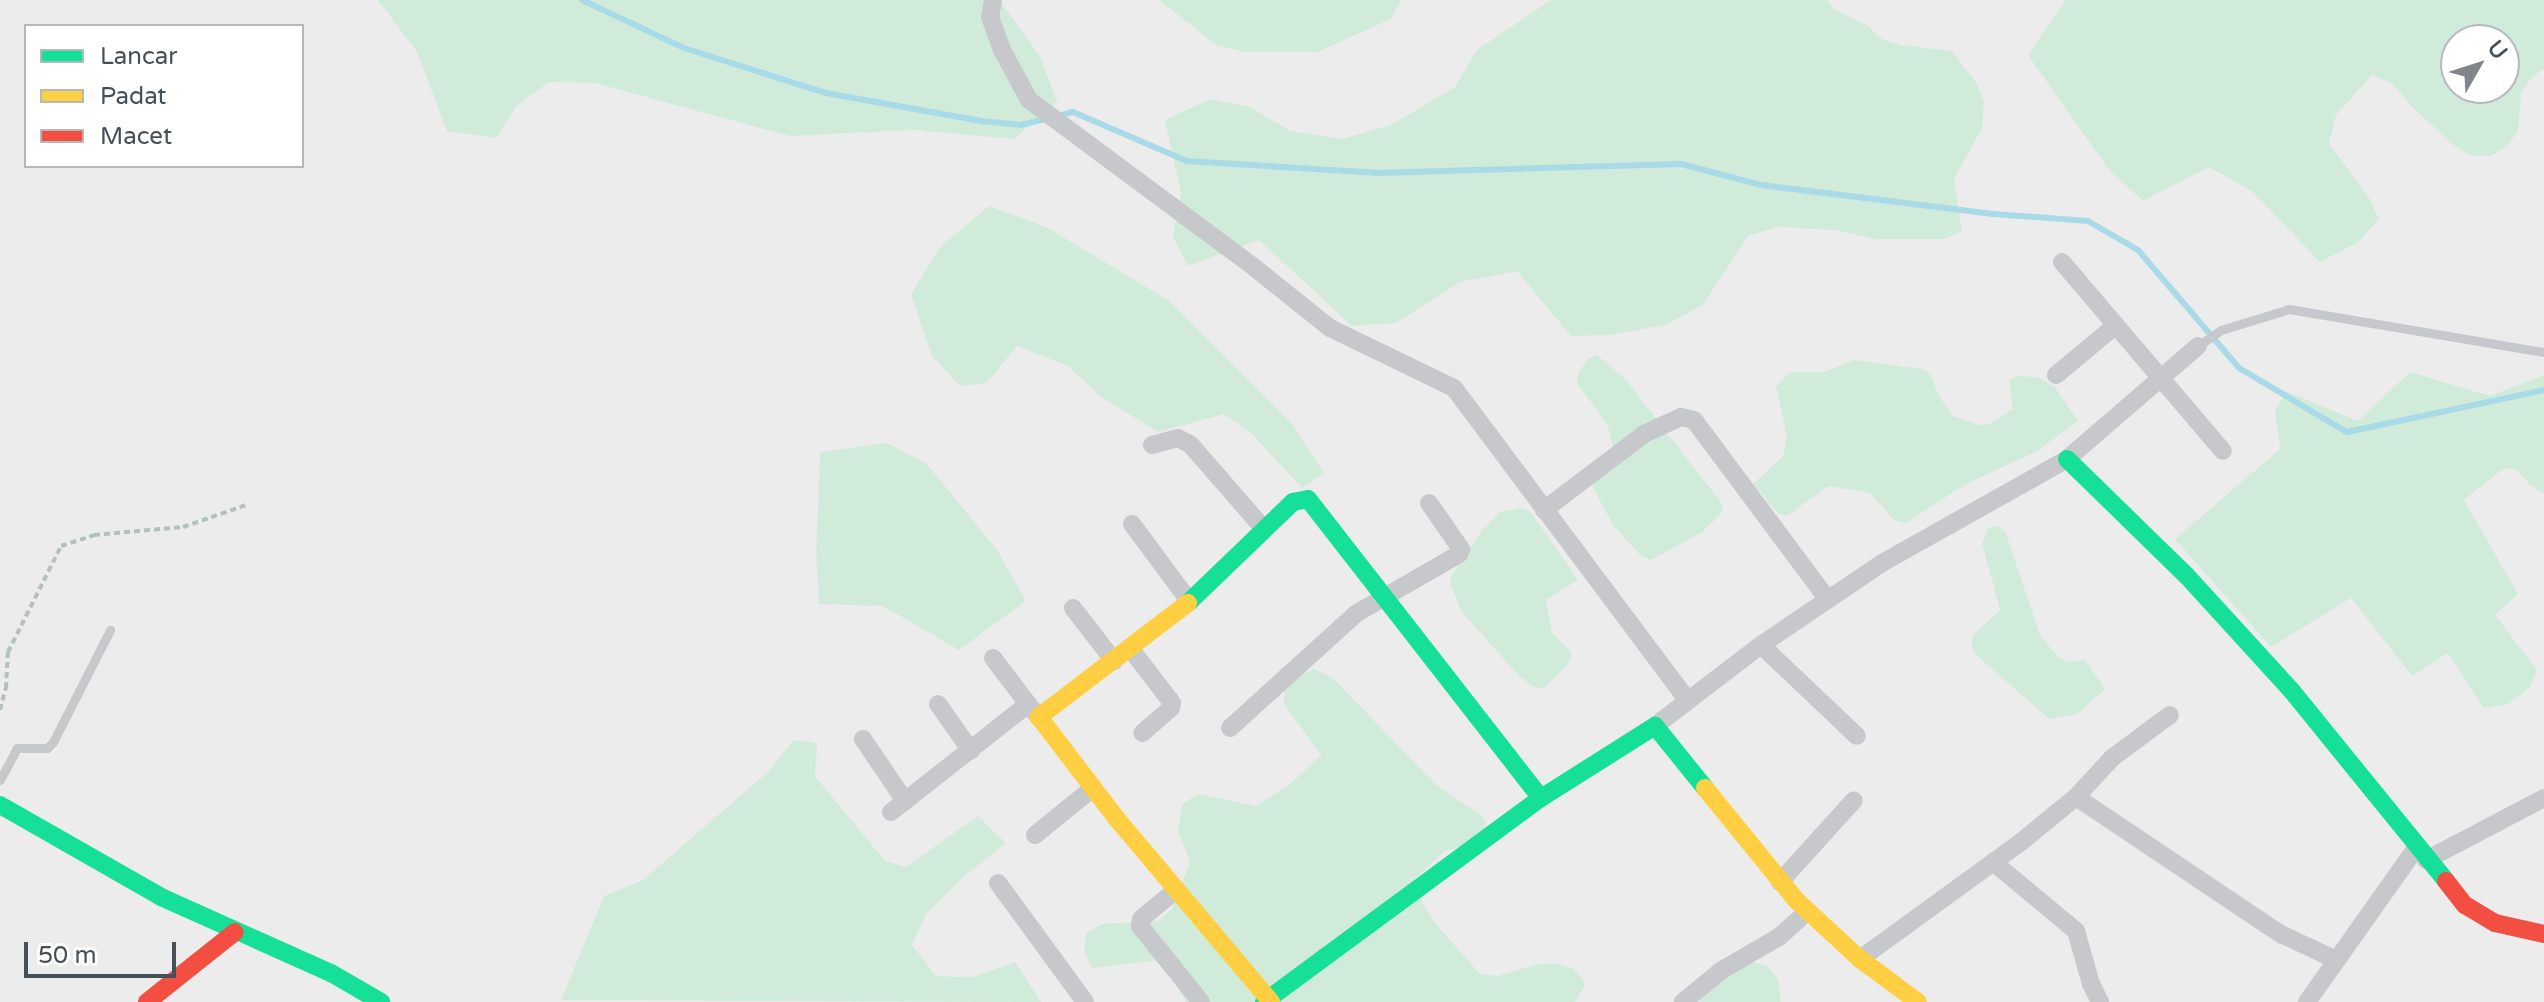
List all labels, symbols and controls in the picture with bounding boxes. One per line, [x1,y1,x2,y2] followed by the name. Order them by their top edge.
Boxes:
[24,24,304,168] legend
[2440,24,2520,104] north arrow
[2482,35,2512,65] text: U
[100,42,177,71] text: Lancar
[100,82,167,111] text: Padat
[100,122,172,151] text: Macet
[28,926,180,976] scale bar
[38,941,96,970] text: 50 m

